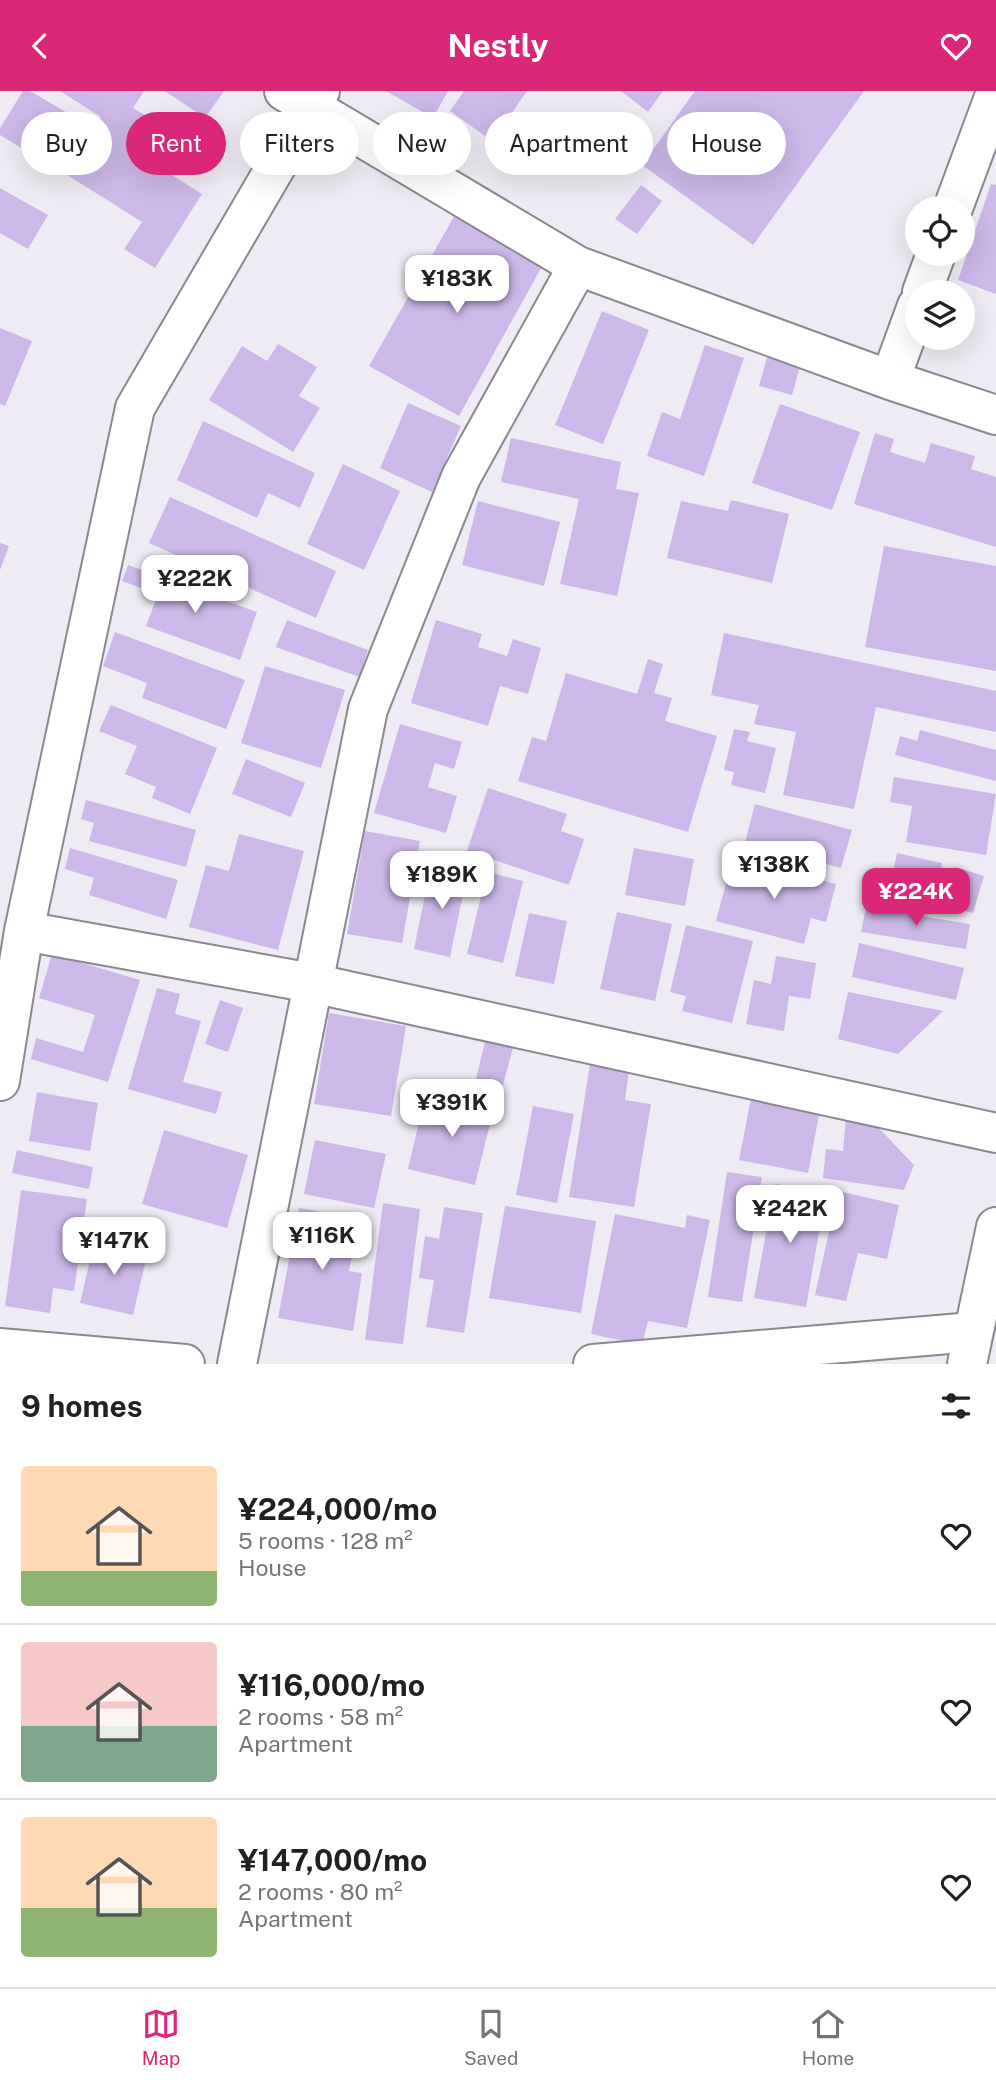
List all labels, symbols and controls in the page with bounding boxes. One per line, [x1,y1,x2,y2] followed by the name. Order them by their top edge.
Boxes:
[21,27,59,65] icon: back
[448,27,548,64] text: Nestly
[937,27,975,65] icon: heart
[21,112,112,175] chip: Buy
[126,112,226,175] chip: Rent
[240,112,359,175] chip: Filters
[373,112,471,175] chip: New
[485,112,653,175] chip: Apartment
[667,112,786,175] chip: House
[905,196,975,350] map controls
[905,196,975,266] button: locate
[408,255,506,315] pin: ¥183K
[421,264,493,291] text: ¥183K
[905,280,975,350] button: layers
[146,555,244,615] pin: ¥222K
[157,564,233,591] text: ¥222K
[725,841,823,901] pin: ¥138K
[738,850,810,877] text: ¥138K
[393,851,491,911] pin: ¥189K
[406,860,478,887] text: ¥189K
[867,869,965,928] pin: ¥224K
[878,877,954,904] text: ¥224K
[403,1079,501,1139] pin: ¥391K
[416,1088,488,1115] text: ¥391K
[741,1185,839,1245] pin: ¥242K
[752,1194,828,1221] text: ¥242K
[273,1213,371,1272] pin: ¥116K
[65,1217,163,1277] pin: ¥147K
[289,1221,355,1248] text: ¥116K
[79,1226,149,1253] text: ¥147K
[937,1387,975,1425] icon: filters
[21,1388,143,1424] text: 9 homes
[238,1491,437,1527] text: ¥224,000/mo
[77,1494,161,1578] icon: home
[937,1517,975,1555] icon: heart
[238,1527,413,1554] text: 5 rooms · 128 m²
[238,1554,306,1581] text: House
[238,1667,425,1703] text: ¥116,000/mo
[77,1670,161,1754] icon: home
[937,1693,975,1731] icon: heart
[238,1703,403,1730] text: 2 rooms · 58 m²
[238,1730,353,1757] text: Apartment
[238,1842,427,1878] text: ¥147,000/mo
[77,1845,161,1929] icon: home
[937,1868,975,1906] icon: heart
[238,1878,403,1905] text: 2 rooms · 80 m²
[238,1905,353,1932] text: Apartment
[142,2005,180,2069] tab: Map
[464,2005,518,2069] tab: Saved
[802,2005,854,2069] tab: Home

